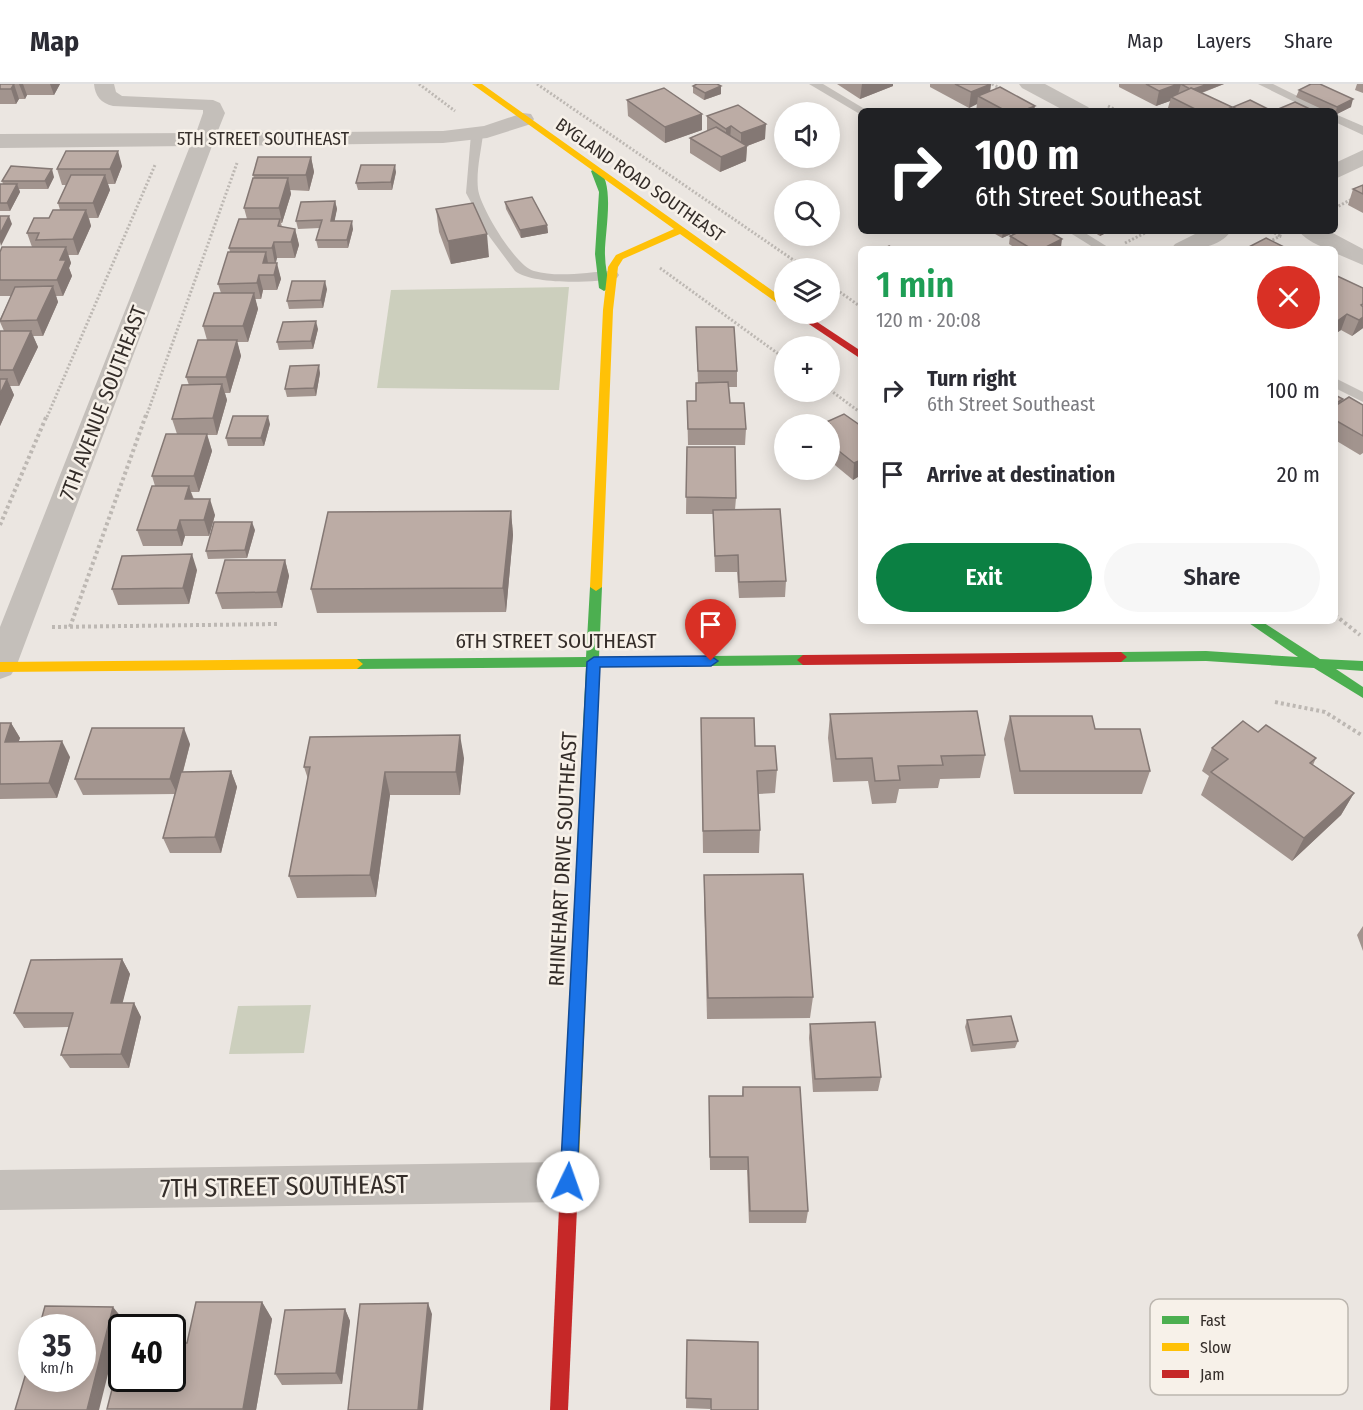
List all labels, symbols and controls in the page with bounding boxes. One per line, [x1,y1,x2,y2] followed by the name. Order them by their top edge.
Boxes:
[30,25,79,58] text: Map
[1127,28,1163,54] text: Map
[1196,28,1251,54] text: Layers
[1284,28,1333,54] text: Share
[774,102,840,480] map controls
[774,102,840,168] button: sound
[551,113,729,247] street label: BYGLAND ROAD SOUTHEAST
[177,128,350,150] street label: 5TH STREET SOUTHEAST
[975,130,1079,180] text: 100 m
[876,132,954,210] icon: right
[774,180,840,246] button: search
[975,181,1202,213] text: 6th Street Southeast
[774,258,840,324] button: layers
[876,263,954,307] text: 1 min
[1257,266,1320,329] button: close
[54,302,152,504] street label: 7TH AVENUE SOUTHEAST
[876,308,981,332] text: 120 m · 20:08
[774,336,840,402] button: +
[927,365,1016,392] text: Turn right
[876,374,909,407] icon: right
[1266,377,1320,404] text: 100 m
[927,392,1095,416] text: 6th Street Southeast
[774,414,840,480] button: −
[876,458,909,491] icon: arrive
[927,461,1115,488] text: Arrive at destination
[1277,461,1320,488] text: 20 m
[876,543,1092,612] button: Exit
[1104,543,1320,612] button: Share
[685,599,736,661] pin
[694,608,727,641] icon: arrive
[455,628,657,654] street label: 6TH STREET SOUTHEAST
[543,731,583,987] street label: RHINEHART DRIVE SOUTHEAST
[536,1150,600,1214] position arrow
[160,1169,408,1204] street label: 7TH STREET SOUTHEAST
[1150,1299,1348,1395] legend
[1200,1311,1227,1330] text: Fast
[108,1314,186,1392] speed limit sign: 40
[43,1328,71,1364] text: 35
[1200,1338,1231,1357] text: Slow
[40,1359,74,1377] text: km/h
[1200,1365,1225,1384] text: Jam

